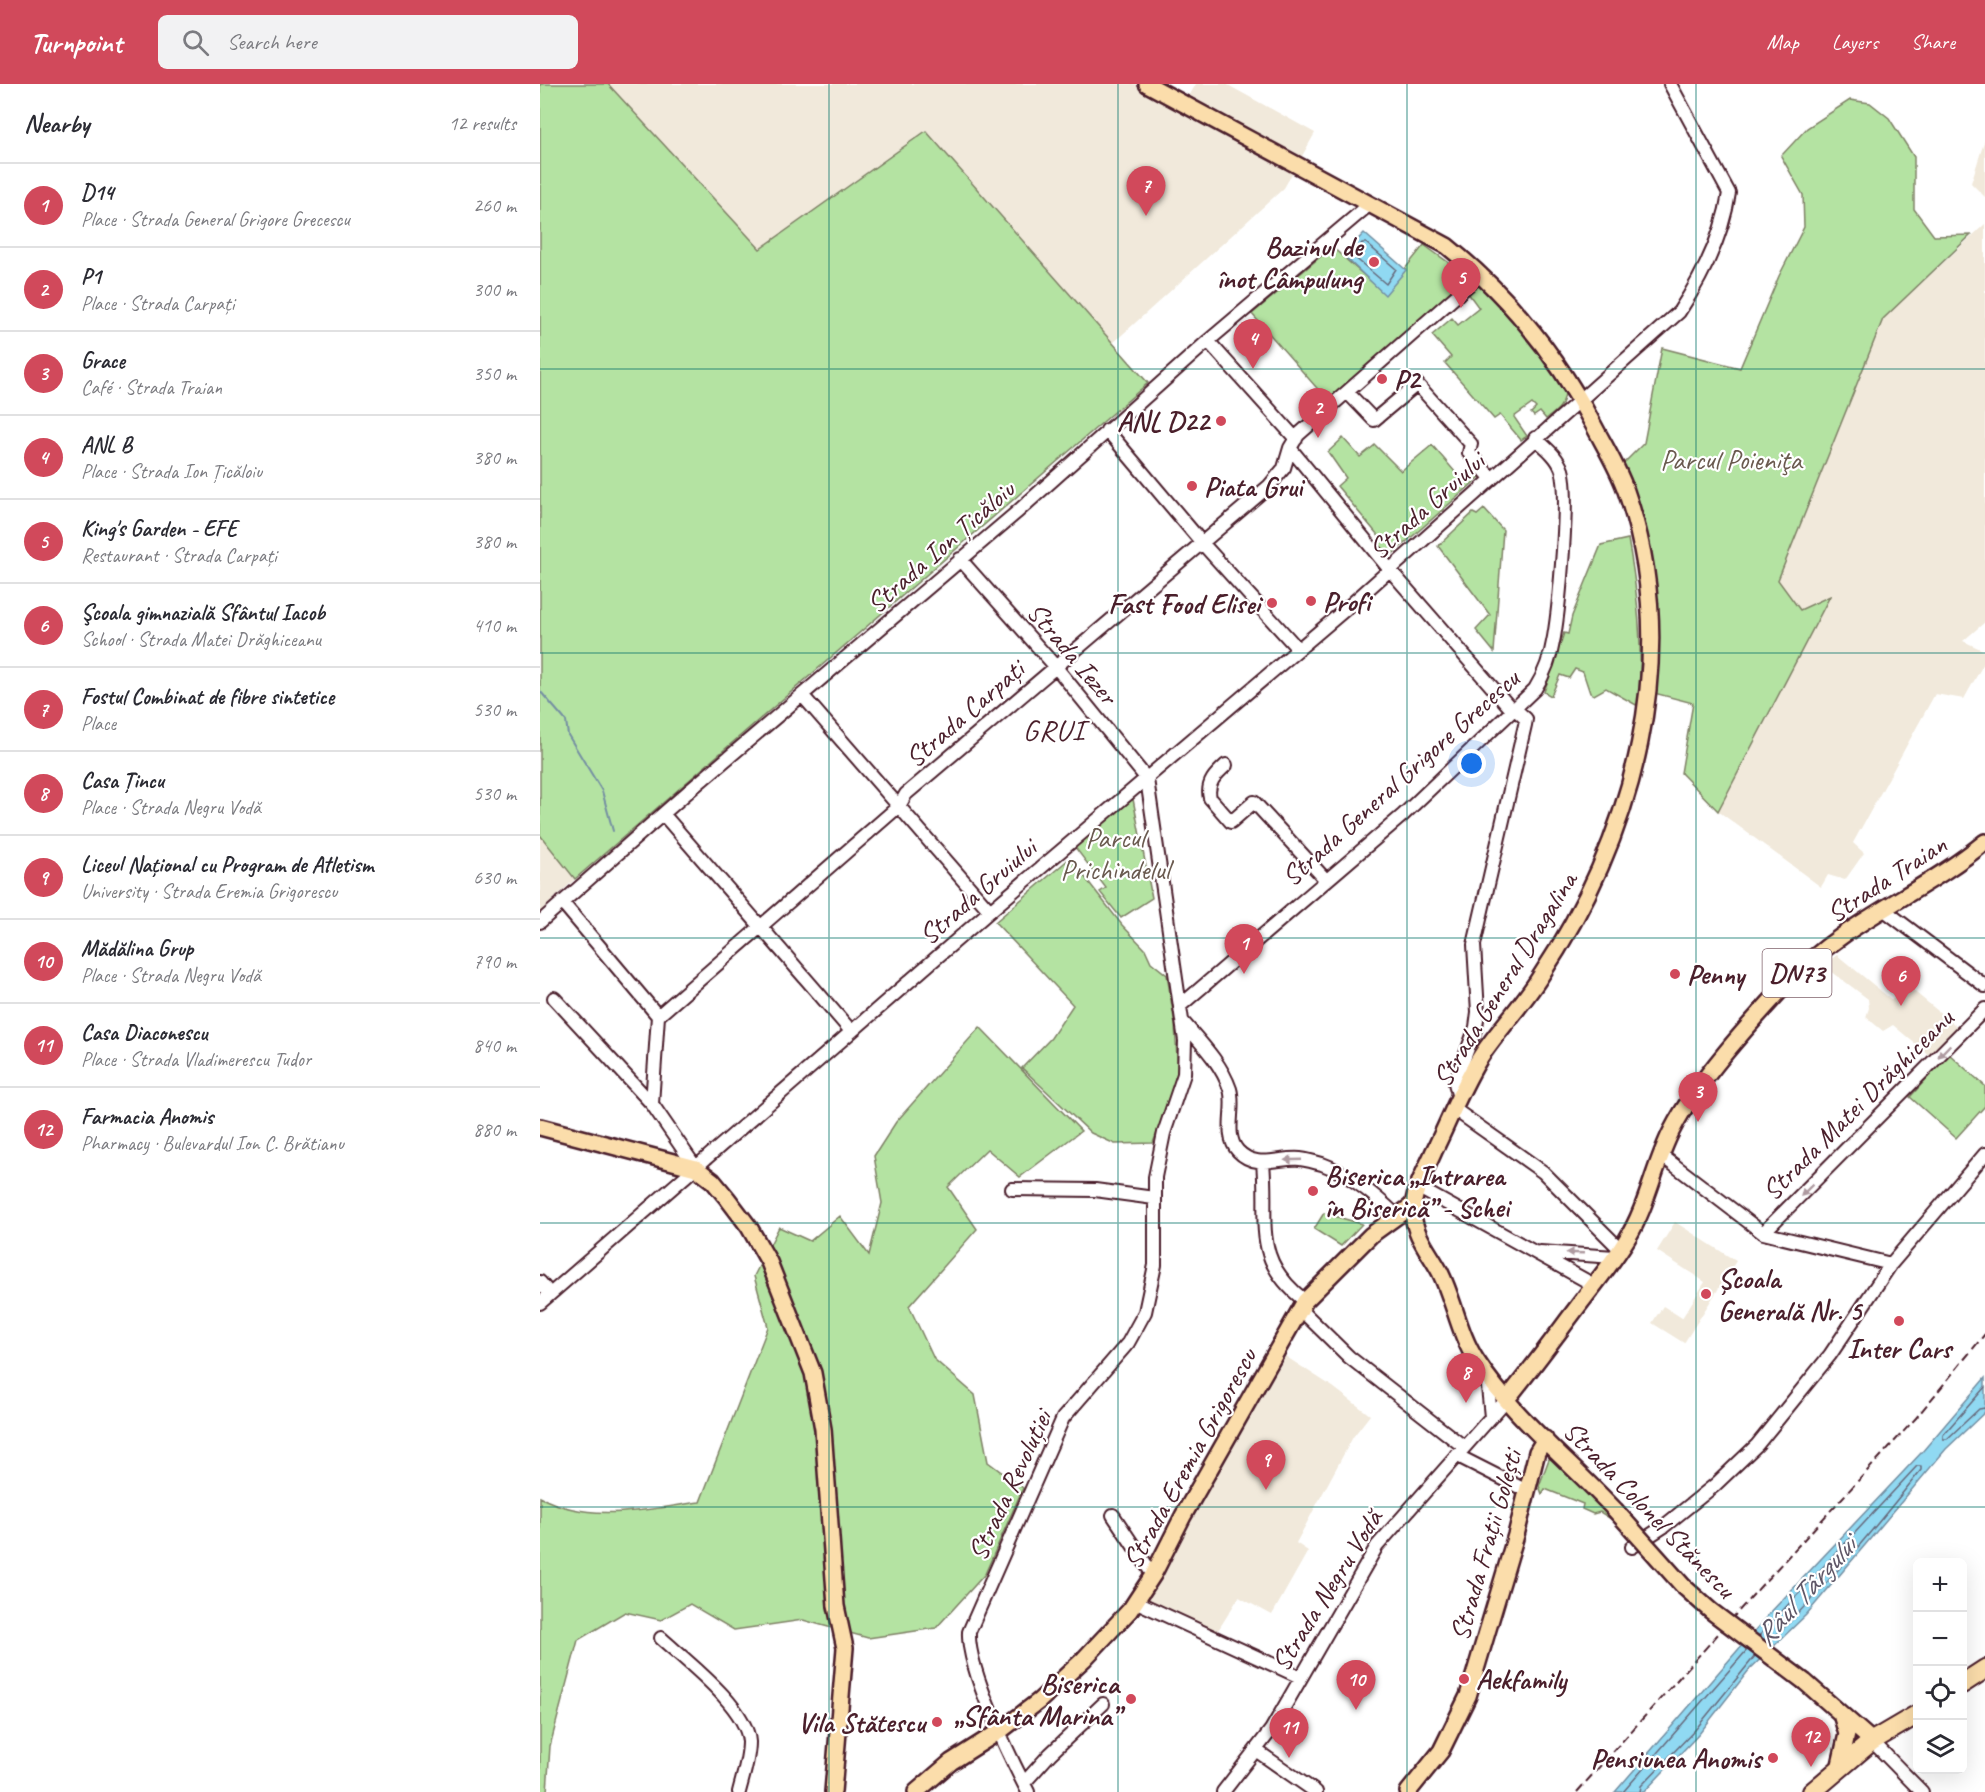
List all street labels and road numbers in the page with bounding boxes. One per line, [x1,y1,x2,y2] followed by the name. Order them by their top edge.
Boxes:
[1361,441,1495,567] street label: Strada Gruiului
[859,471,1023,620] street label: Strada Ion Țicăloiu
[1020,595,1127,713] street label: Strada Iezer
[897,650,1034,775] street label: Strada Carpați
[1274,660,1528,894] street label: Strada General Grigore Grecescu
[1820,826,1953,930] street label: Strada Traian
[911,828,1046,952] street label: Strada Gruiului
[1424,863,1586,1093] street label: Strada General Dragalina
[1762,949,1832,997] road number: DN73
[1754,1000,1962,1208] street label: Strada Matei Drăghiceanu
[1114,1340,1265,1575] street label: Strada Eremia Grigorescu
[959,1401,1061,1566] street label: Strada Revoluției
[1556,1413,1744,1607] street label: Strada Colonel Stănescu
[1442,1442,1530,1645] street label: Strada Frații Golești
[1263,1501,1391,1677] street label: Strada Negru Vodă

